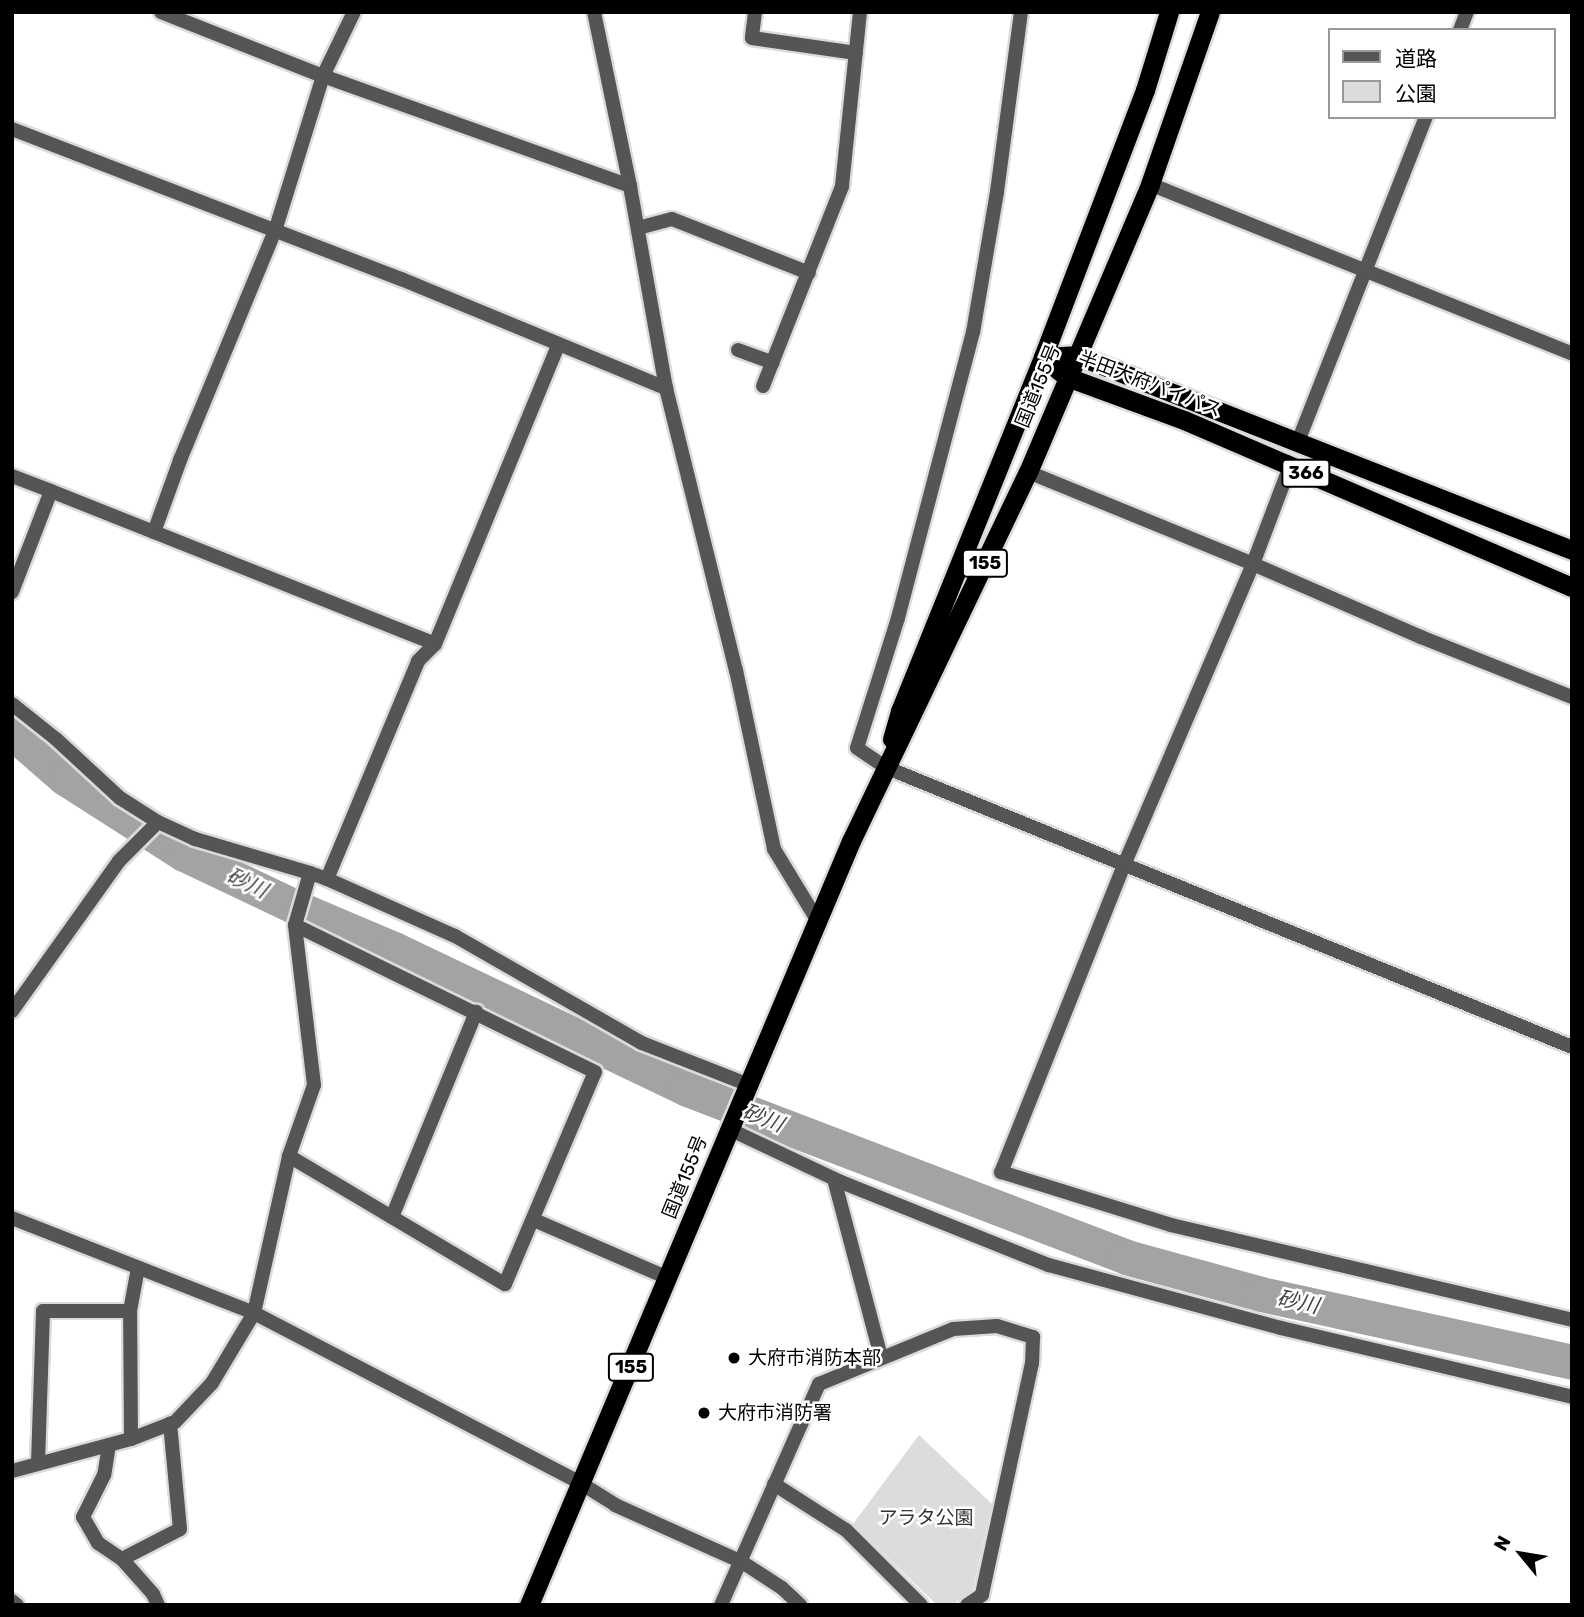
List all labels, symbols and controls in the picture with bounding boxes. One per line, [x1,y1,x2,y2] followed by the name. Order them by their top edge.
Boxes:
[1328,28,1556,119] legend
[1395,46,1437,71] text: 道路
[1395,81,1437,106] text: 公園
[1011,341,1065,431] street label: 国道155号
[1075,346,1225,422] street label: 半田大府パイパス
[1280,458,1332,488] road number: 366
[960,548,1010,578] road number: 155
[223,863,271,903] water label: 砂川
[739,1099,787,1137] water label: 砂川
[658,1132,712,1222] street label: 国道155号
[1275,1285,1321,1319] water label: 砂川
[748,1347,881,1369] place label: 大府市消防本部
[726,1350,742,1366] marker: 大府市消防本部
[606,1352,656,1382] road number: 155
[718,1402,832,1424] place label: 大府市消防署
[696,1405,712,1421] marker: 大府市消防署
[879,1507,973,1529] park label: アラタ公園
[1486,1519,1556,1589] north arrow
[1489,1532,1516,1555] text: N

